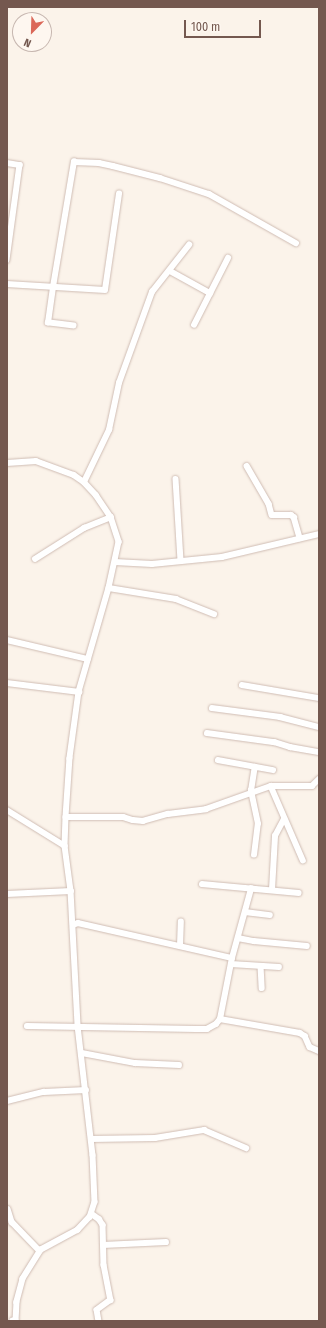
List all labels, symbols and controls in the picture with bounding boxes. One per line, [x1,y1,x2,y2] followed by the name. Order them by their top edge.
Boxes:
[12,12,52,52] north arrow
[186,12,263,38] scale bar
[191,20,220,34] text: 100 m
[22,35,33,50] text: N

